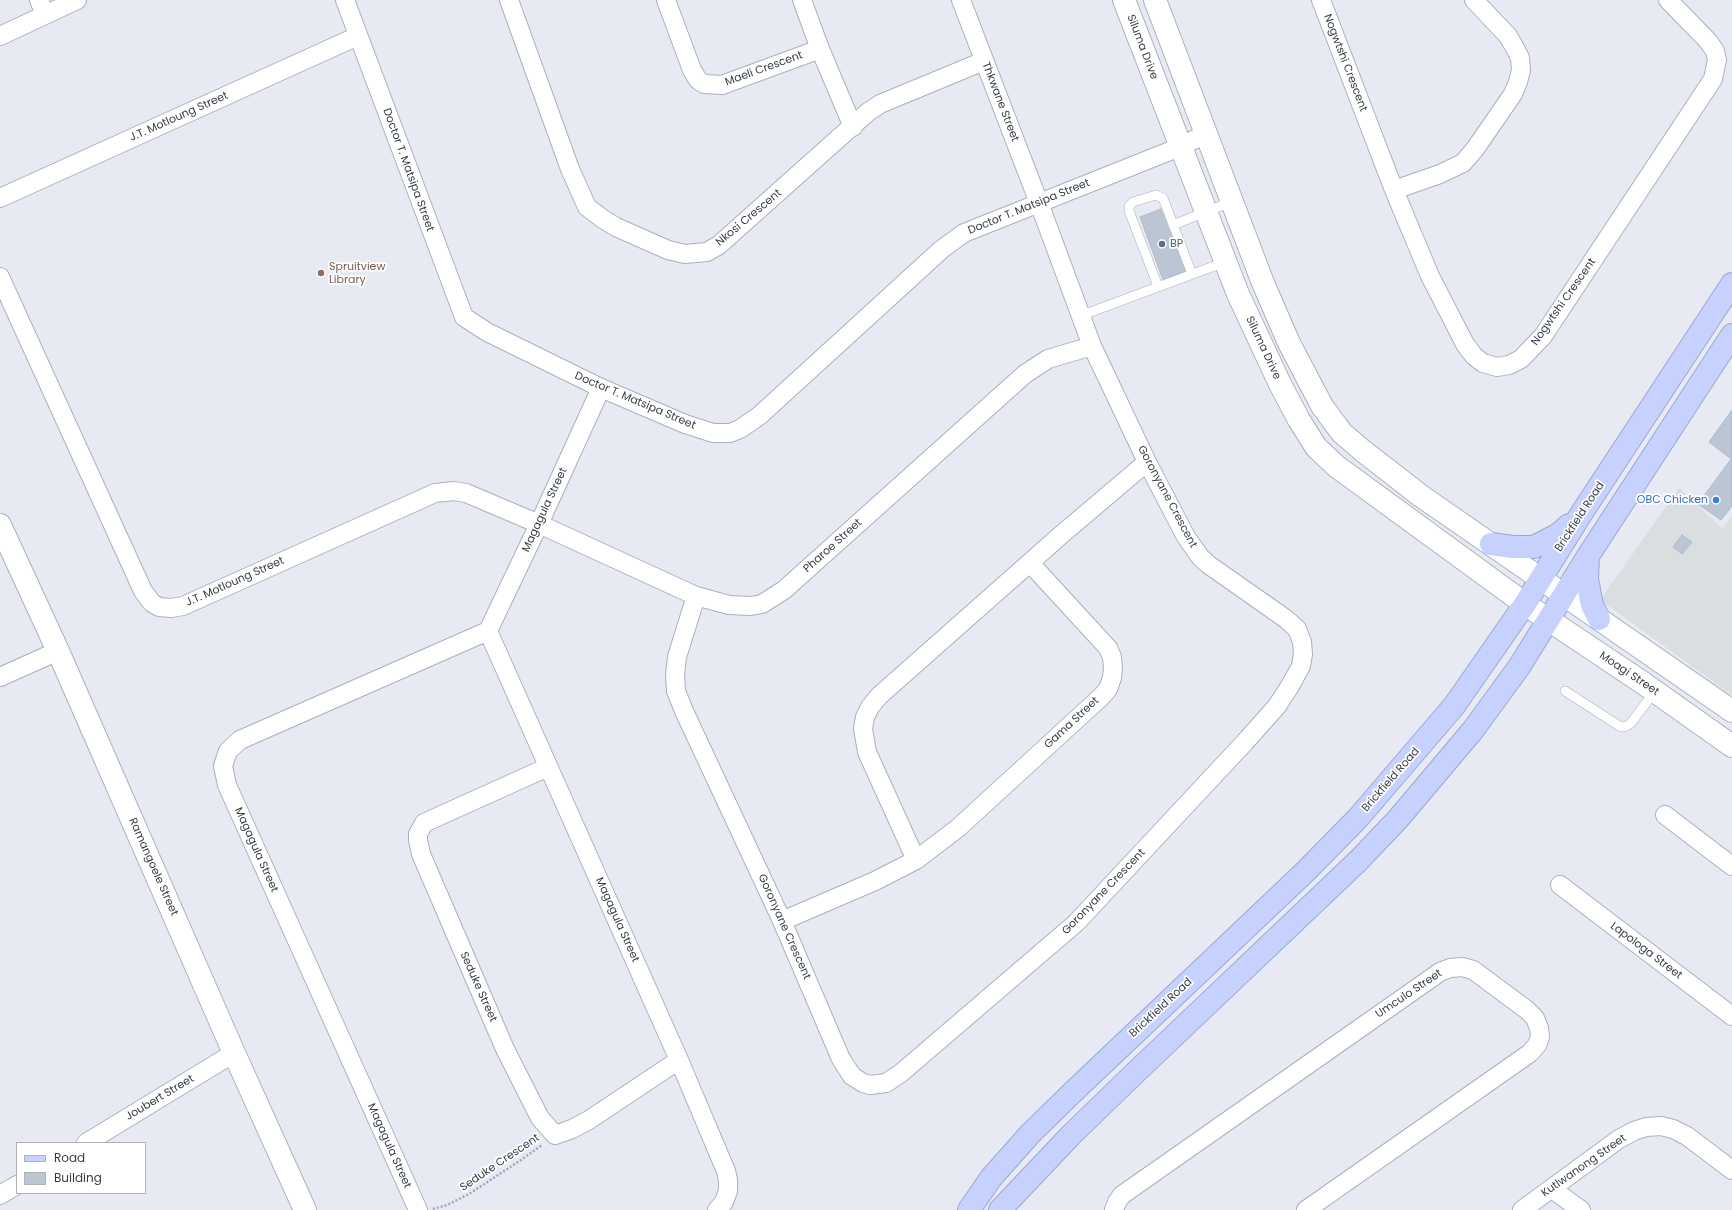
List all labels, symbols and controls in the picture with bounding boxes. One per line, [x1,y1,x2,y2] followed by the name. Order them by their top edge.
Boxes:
[1320,12,1370,114] street label: Nogwtshi Crescent
[1124,13,1160,81] street label: Siluma Drive
[723,49,805,89] street label: Maeli Crescent
[979,60,1021,144] street label: Thkwane Street
[128,89,230,145] street label: J.T. Motloung Street
[380,107,436,233] street label: Doctor T. Matsipa Street
[966,177,1092,237] street label: Doctor T. Matsipa Street
[714,187,784,249] street label: Nkosi Crescent
[1170,237,1183,251] place label: BP
[1157,239,1167,249] marker: BP
[1529,256,1599,348] street label: Nogwtshi Crescent
[329,260,385,286] place label: Spruitview Library
[316,268,326,278] marker: Spruitview Library
[1243,314,1283,382] street label: Siluma Drive
[573,369,697,433] street label: Doctor T. Matsipa Street
[1134,444,1200,550] street label: Goronyane Crescent
[520,466,570,554] street label: Magagula Street
[1552,480,1608,554] street label: Brickfield Road
[1637,493,1708,507] place label: OBC Chicken
[1711,495,1721,505] marker: OBC Chicken
[801,516,865,576] street label: Pharoe Street
[184,554,286,610] street label: J.T. Motloung Street
[1597,649,1661,699] street label: Moagi Street
[1042,694,1102,752] street label: Gama Street
[1360,745,1422,815] street label: Brickfield Road
[231,806,281,894] street label: Magagula Street
[125,816,181,918] street label: Ramangoele Street
[1060,846,1148,938] street label: Goronyane Crescent
[755,872,813,982] street label: Goronyane Crescent
[592,876,642,964] street label: Magagula Street
[1608,920,1684,982] street label: Lapologa Street
[457,950,499,1024] street label: Seduke Street
[1373,967,1445,1021] street label: Umculo Street
[1127,976,1195,1040] street label: Brickfield Road
[123,1072,197,1124] street label: Joubert Street
[364,1102,414,1190] street label: Magagula Street
[458,1132,542,1194] street label: Seduke Crescent
[1539,1132,1629,1200] street label: Kutlwanong Street
[16,1142,146,1194] legend
[54,1149,85,1166] text: Road
[54,1169,102,1186] text: Building

